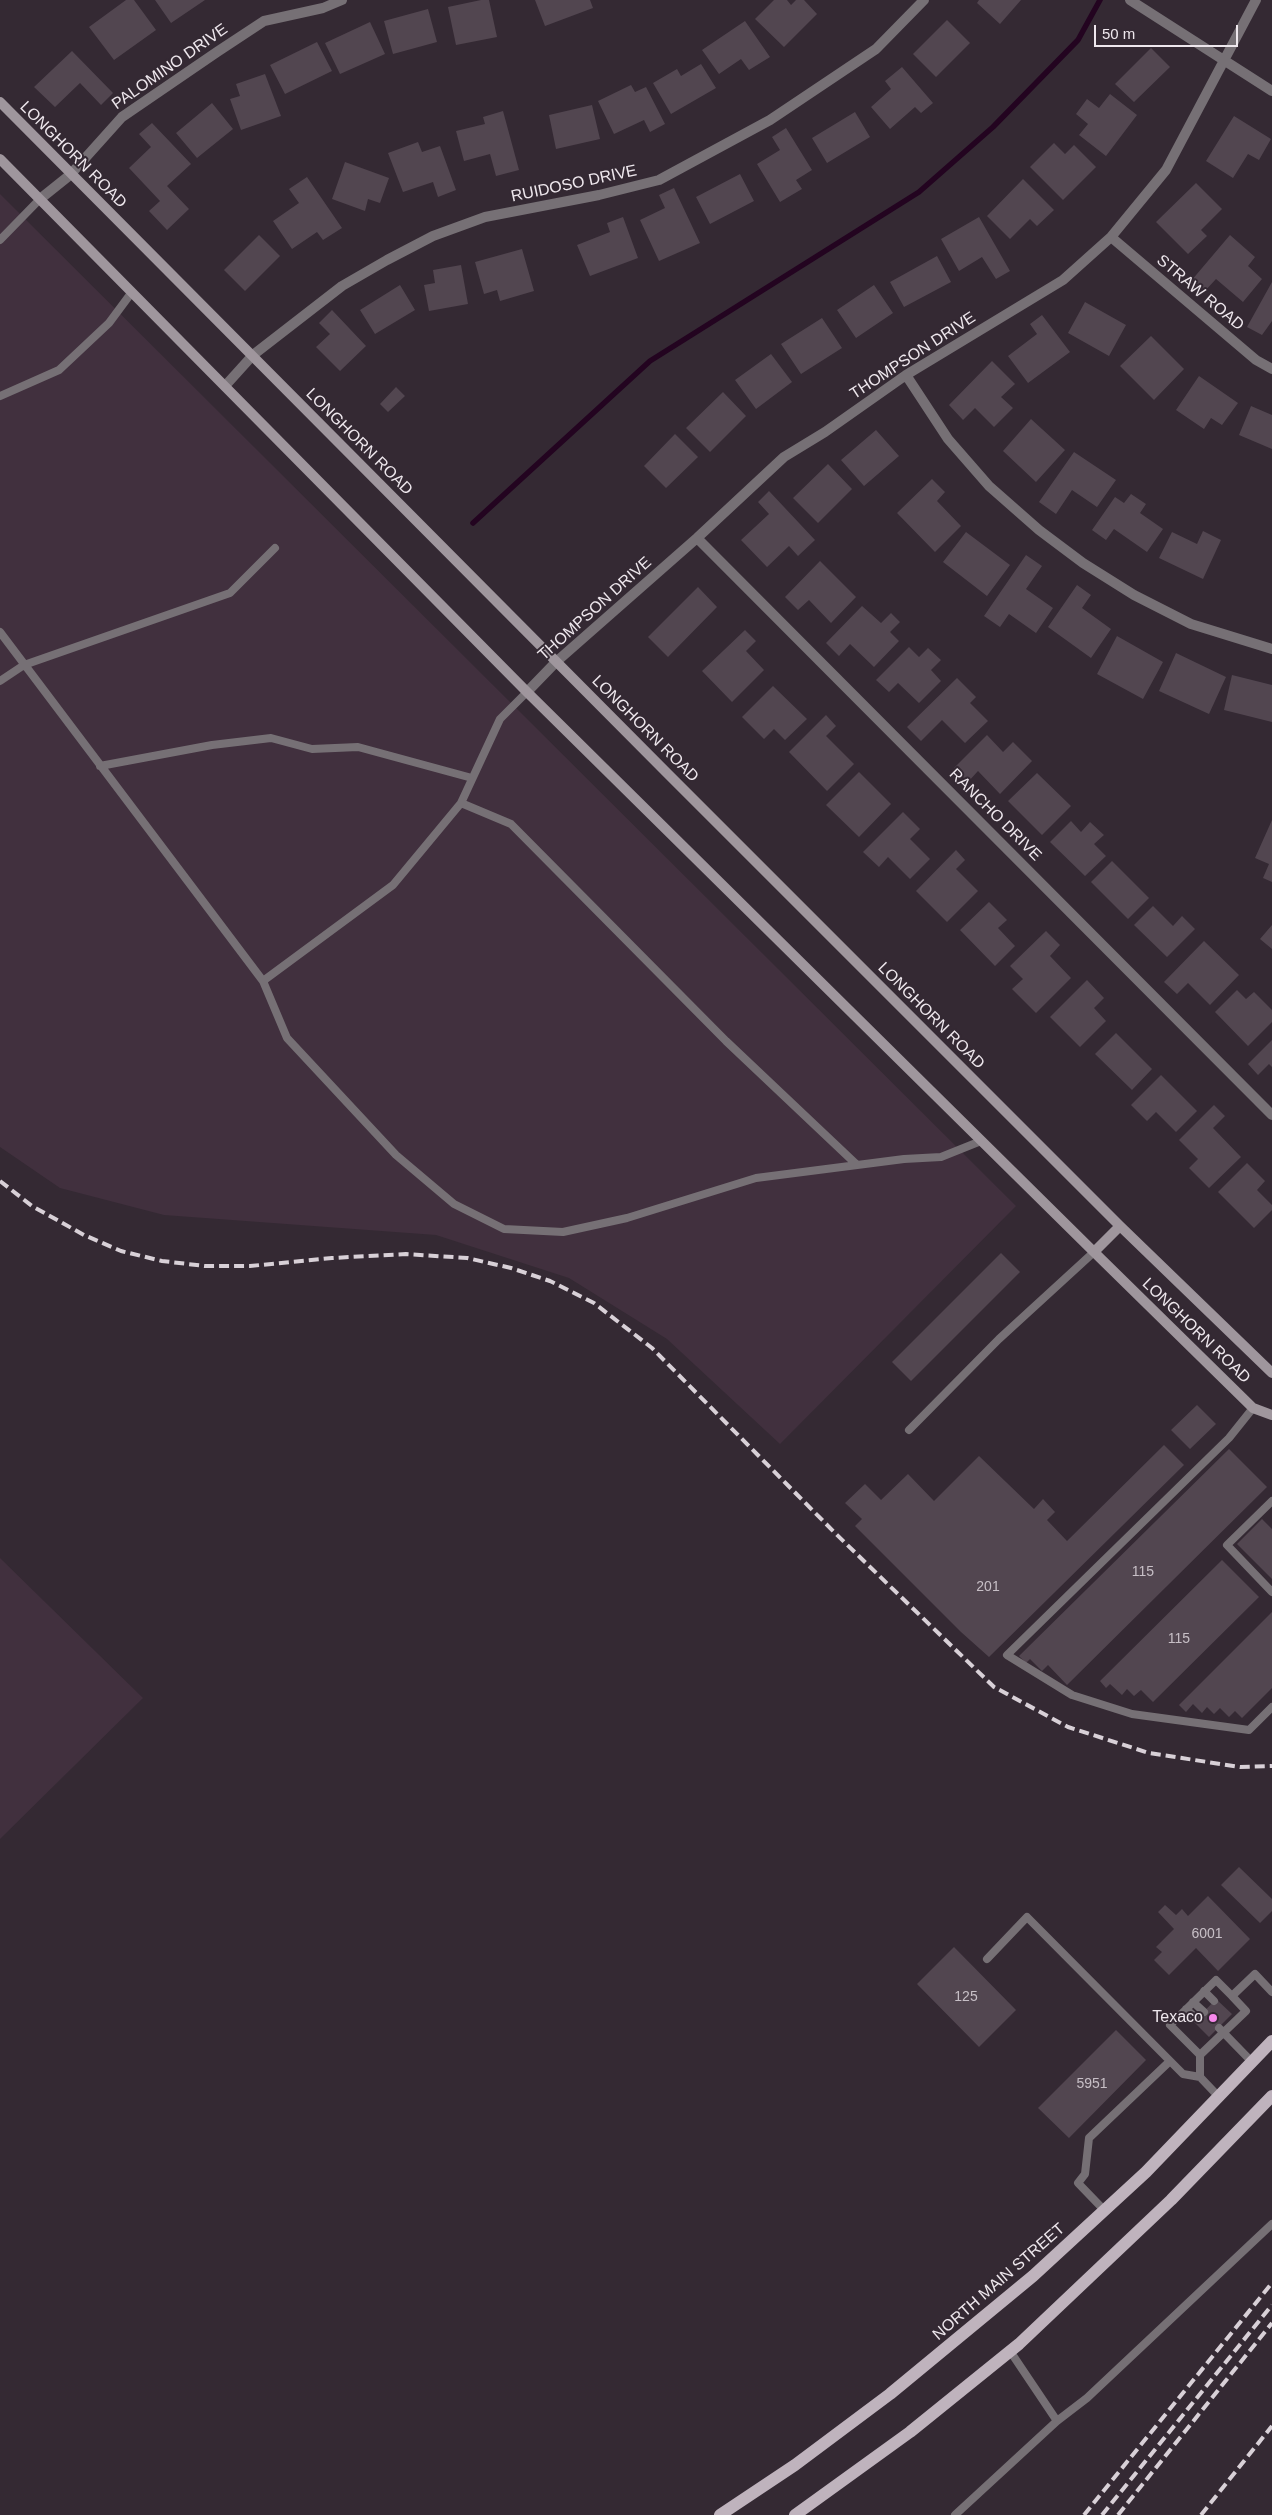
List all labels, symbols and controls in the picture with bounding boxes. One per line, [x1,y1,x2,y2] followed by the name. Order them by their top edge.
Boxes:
[1097,15,1241,47] scale bar
[109,20,231,114] street label: PALOMINO DRIVE
[1102,25,1135,42] text: 50 m
[16,98,130,212] street label: LONGHORN ROAD
[509,161,639,207] street label: RUIDOSO DRIVE
[1153,251,1247,335] street label: STRAW ROAD
[847,308,979,404] street label: THOMPSON DRIVE
[302,385,416,499] street label: LONGHORN ROAD
[534,553,656,665] street label: THOMPSON DRIVE
[588,672,702,786] street label: LONGHORN ROAD
[945,765,1045,865] street label: RANCHO DRIVE
[874,959,988,1073] street label: LONGHORN ROAD
[1138,1274,1254,1388] street label: LONGHORN ROAD
[1132,1564,1154,1580] house number: 115
[976,1579,1000,1595] house number: 201
[1168,1631,1190,1647] house number: 115
[1191,1926,1223,1942] house number: 6001
[954,1989,978,2005] house number: 125
[1152,2008,1203,2028] place label: Texaco
[1207,2012,1219,2024] marker: Texaco
[1076,2076,1108,2092] house number: 5951
[929,2219,1069,2345] street label: NORTH MAIN STREET

